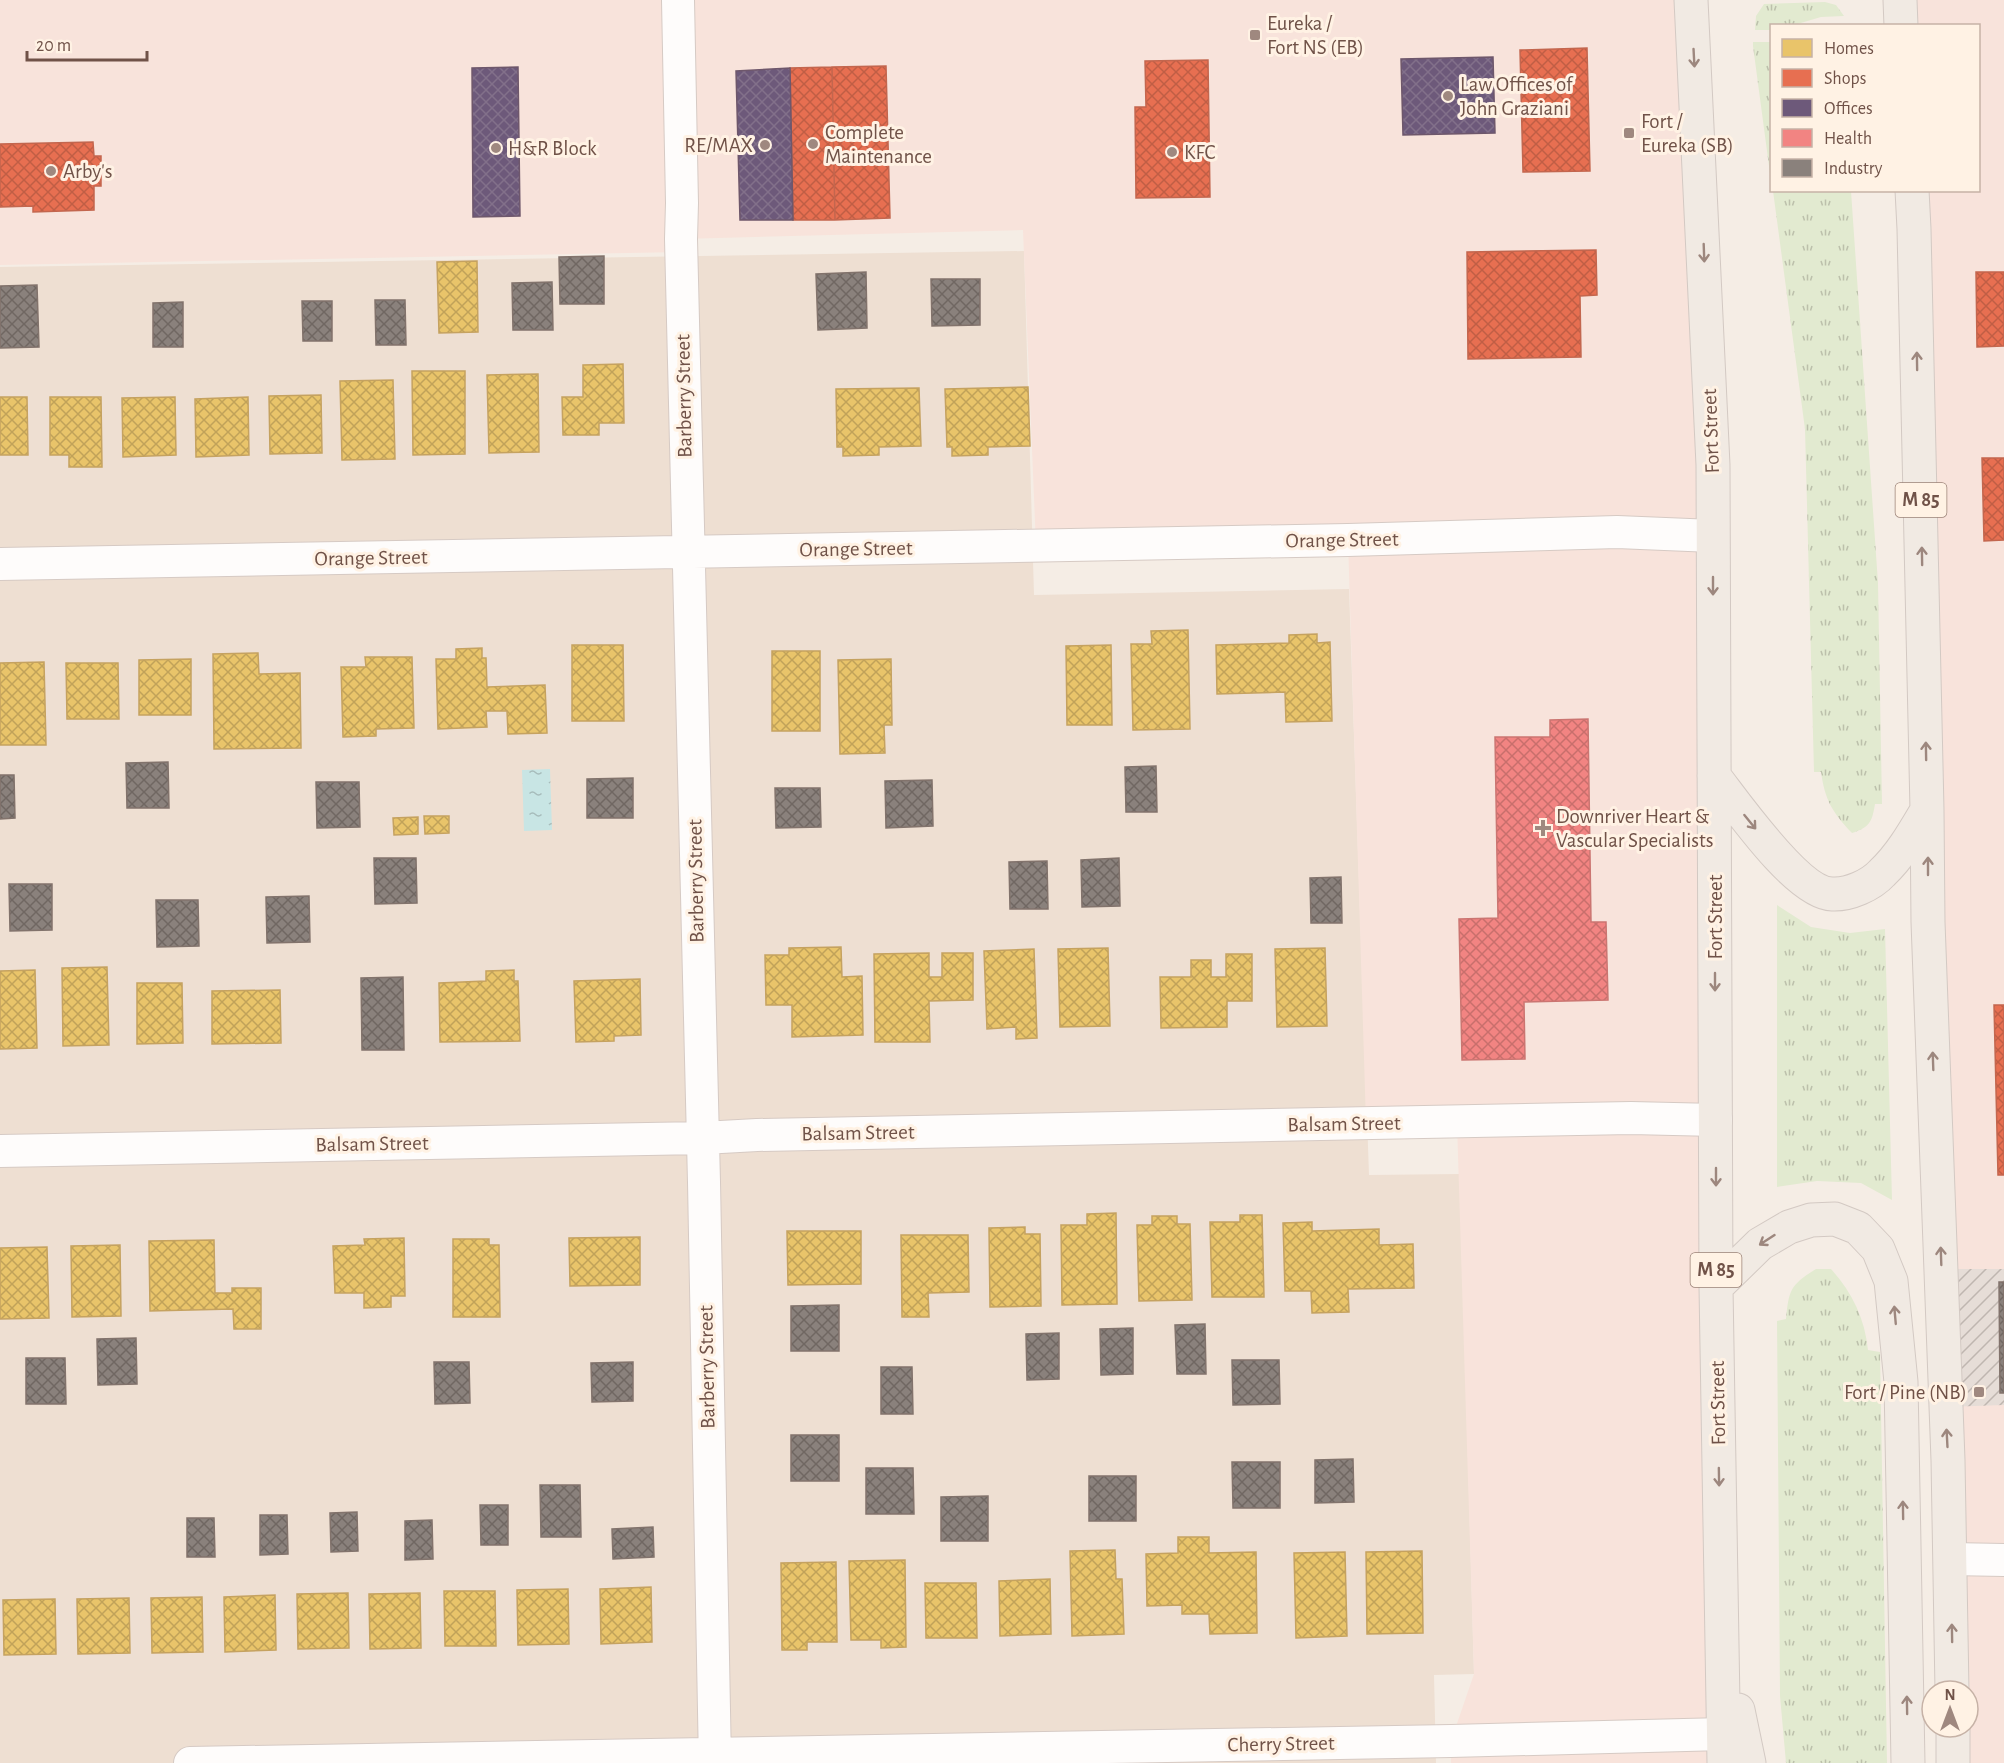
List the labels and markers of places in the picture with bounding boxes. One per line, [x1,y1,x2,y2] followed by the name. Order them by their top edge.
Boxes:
[1267,13,1364,58] place label: Eureka / Fort NS (EB)
[1248,28,1262,42] marker: Eureka / Fort NS (EB)
[1460,74,1574,119] place label: Law Offices of John Graziani
[1441,89,1455,103] marker: Law Offices of John Graziani
[1641,111,1734,156] place label: Fort / Eureka (SB)
[825,122,932,167] place label: Complete Maintenance
[1622,126,1636,140] marker: Fort / Eureka (SB)
[684,135,753,156] place label: RE/MAX
[806,137,820,151] marker: Complete Maintenance
[508,138,597,159] place label: H&R Block
[758,138,772,152] marker: RE/MAX
[489,141,503,155] marker: H&R Block
[1184,142,1216,163] place label: KFC
[1165,145,1179,159] marker: KFC
[63,161,112,182] place label: Arby's
[44,164,58,178] marker: Arby's
[1556,806,1714,851] place label: Downriver Heart & Vascular Specialists
[1534,819,1552,837] marker: Downriver Heart & Vascular Specialists
[1844,1382,1967,1403] place label: Fort / Pine (NB)
[1972,1385,1986,1399] marker: Fort / Pine (NB)

